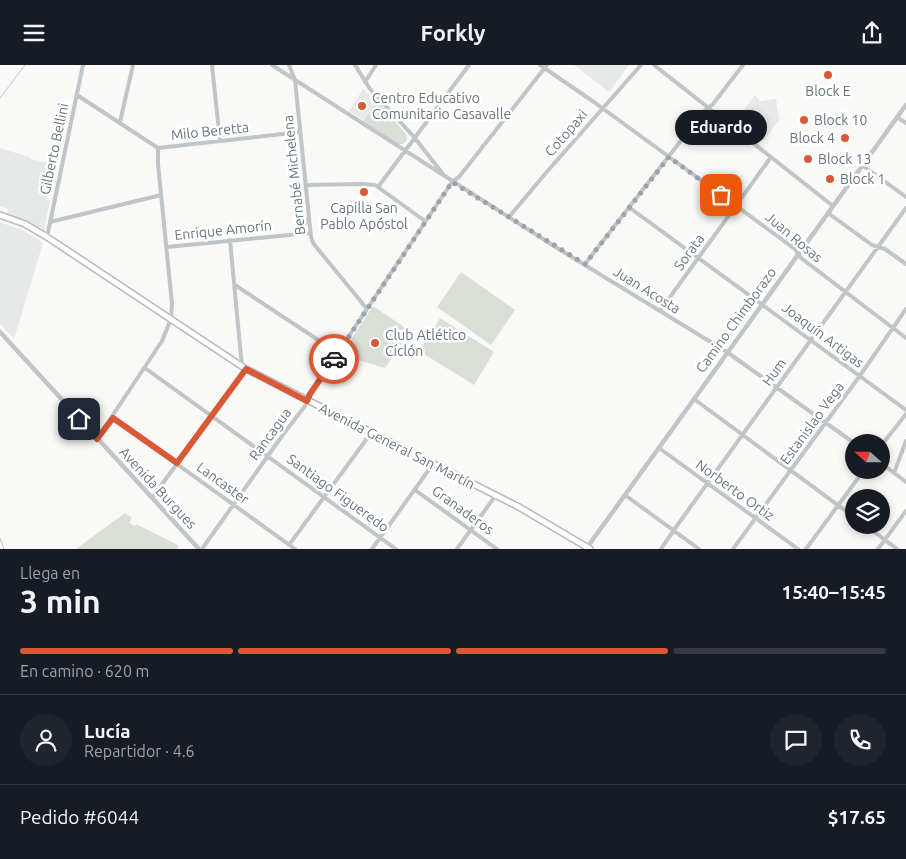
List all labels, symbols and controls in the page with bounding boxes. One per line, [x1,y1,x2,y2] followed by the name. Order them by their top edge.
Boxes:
[20,19,48,47] icon: menu
[858,19,886,47] icon: share
[421,20,485,45] text: Forkly
[822,69,834,81] marker: Block E
[805,83,851,99] place label: Block E
[372,90,511,122] place label: Centro Educativo Comunitario Casavalle
[356,100,368,112] marker: Centro Educativo Comunitario Casavalle
[36,102,72,196] street label: Gilberto Bellini
[542,107,590,159] street label: Cotopaxi
[675,110,767,145] callout: Eduardo
[814,112,867,128] place label: Block 10
[280,114,308,236] street label: Bernabé Michelena
[798,114,810,126] marker: Block 10
[690,118,752,136] text: Eduardo
[170,119,250,143] street label: Milo Beretta
[790,130,835,146] place label: Block 4
[839,132,851,144] marker: Block 4
[818,151,871,167] place label: Block 13
[802,153,814,165] marker: Block 13
[840,171,885,187] place label: Block 1
[824,173,836,185] marker: Block 1
[700,174,742,216] pin
[707,181,735,209] icon: bag
[358,186,370,198] marker: Capilla San Pablo Apóstol
[320,200,408,232] place label: Capilla San Pablo Apóstol
[762,209,826,265] street label: Juan Rosas
[174,217,272,243] street label: Enrique Amorín
[671,231,707,273] street label: Sorata
[611,263,683,317] street label: Juan Acosta
[692,264,780,376] street label: Camino Chimborazo
[779,299,867,371] street label: Joaquín Artigas
[385,327,466,359] place label: Club Atlético Cíclón
[309,334,359,384] courier
[369,337,381,349] marker: Club Atlético Cíclón
[320,345,348,373] icon: car
[759,355,789,389] street label: Hum
[777,379,847,467] street label: Estanislao Vega
[58,398,100,440] pin
[316,400,478,492] street label: Avenida General San Martín
[65,405,93,433] icon: home
[246,405,294,463] street label: Rancagua
[845,434,890,479] north arrow
[845,434,890,534] map controls
[116,444,200,532] street label: Avenida Burgues
[284,451,392,535] street label: Santiago Figueredo
[693,456,777,524] street label: Norberto Ortiz
[194,459,253,508] street label: Lancaster
[429,482,497,538] street label: Granaderos
[845,489,890,534] button: layers
[20,564,80,582] text: Llega en
[781,581,886,603] text: 15:40–15:45
[20,583,101,619] text: 3 min
[20,662,149,680] text: En camino · 620 m
[20,714,72,766] button: person
[770,714,822,766] button: chat
[834,714,886,766] button: phone
[84,720,131,742] text: Lucía
[84,742,195,760] text: Repartidor · 4.6
[20,806,139,828] text: Pedido #6044
[828,806,886,828] text: $17.65

